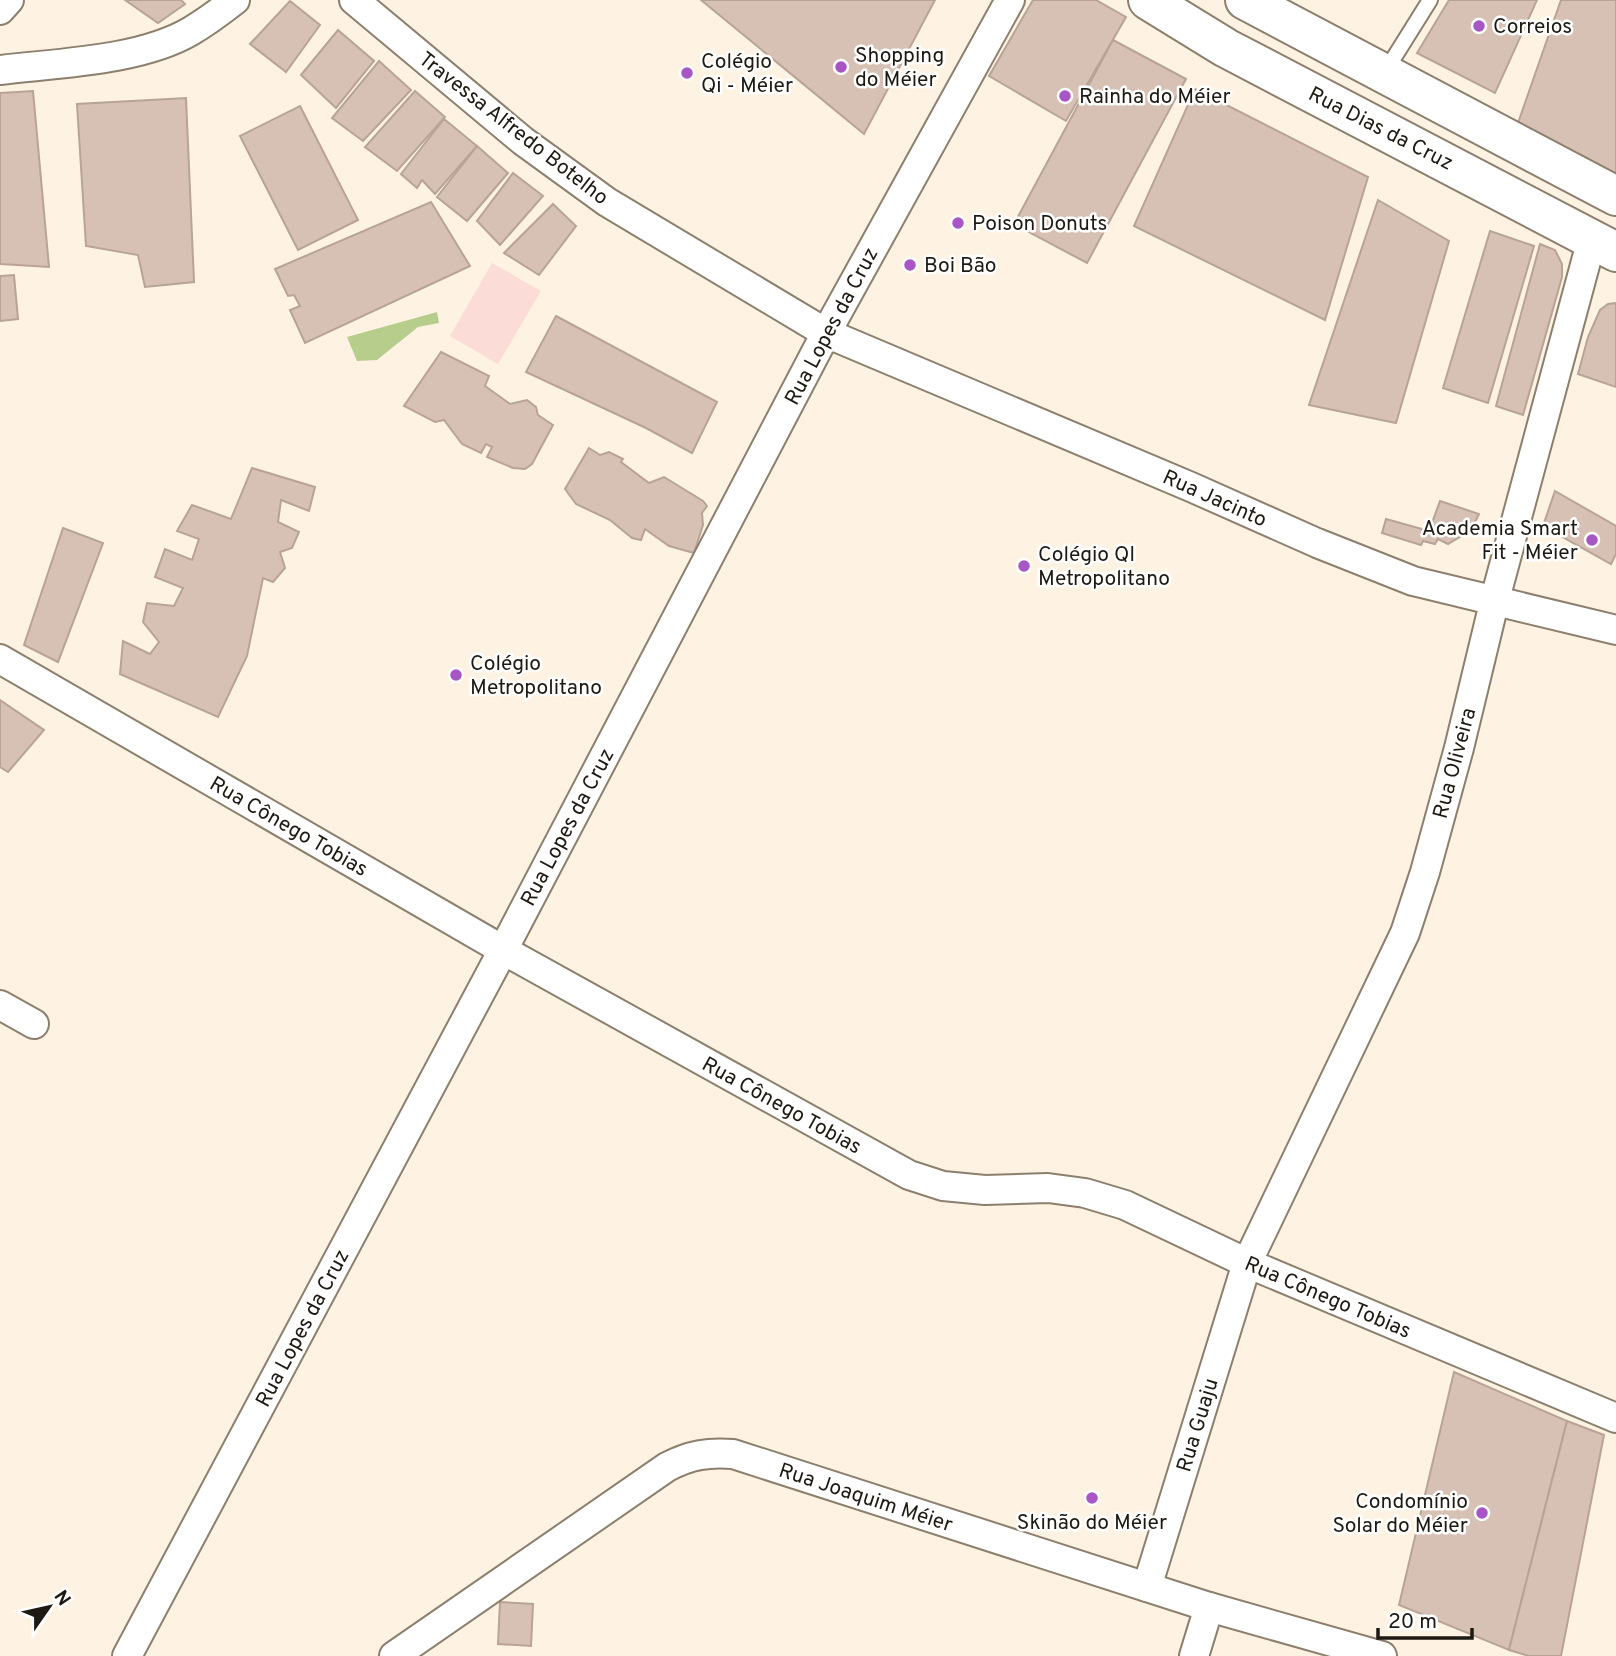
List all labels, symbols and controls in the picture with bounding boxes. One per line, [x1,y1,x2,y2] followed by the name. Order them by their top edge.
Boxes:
[1493,14,1572,41] place label: Correios
[1471,18,1487,34] marker: Correios
[855,43,944,94] place label: Shopping do Méier
[413,47,614,212] street label: Travessa Alfredo Botelho
[701,49,793,100] place label: Colégio Qi - Méier
[833,59,849,75] marker: Shopping do Méier
[679,65,695,81] marker: Colégio Qi - Méier
[1303,81,1457,177] street label: Rua Dias da Cruz
[1079,84,1231,111] place label: Rainha do Méier
[1057,88,1073,104] marker: Rainha do Méier
[972,211,1107,238] place label: Poison Donuts
[950,215,966,231] marker: Poison Donuts
[779,243,885,410] street label: Rua Lopes da Cruz
[924,253,997,280] place label: Boi Bão
[902,257,918,273] marker: Boi Bão
[1158,464,1271,534] street label: Rua Jacinto
[1422,516,1578,567] place label: Academia Smart Fit - Méier
[1584,532,1600,548] marker: Academia Smart Fit - Méier
[1038,542,1170,593] place label: Colégio QI Metropolitano
[1016,558,1032,574] marker: Colégio QI Metropolitano
[470,651,602,702] place label: Colégio Metropolitano
[448,667,464,683] marker: Colégio Metropolitano
[1428,705,1483,822] street label: Rua Oliveira
[515,744,621,911] street label: Rua Lopes da Cruz
[204,771,372,884] street label: Rua Cônego Tobias
[697,1051,866,1161] street label: Rua Cônego Tobias
[250,1245,356,1412] street label: Rua Lopes da Cruz
[1240,1251,1415,1346] street label: Rua Cônego Tobias
[1171,1375,1226,1476] street label: Rua Guaju
[775,1458,956,1539] street label: Rua Joaquim Méier
[1332,1489,1468,1540] place label: Condomínio Solar do Méier
[1084,1490,1100,1506] marker: Skinão do Méier
[1474,1505,1490,1521] marker: Condomínio Solar do Méier
[1017,1510,1167,1537] place label: Skinão do Méier
[14,1572,84,1642] north arrow
[48,1586,75,1611] text: N
[1378,1596,1472,1640] scale bar
[1388,1609,1437,1636] text: 20 m

